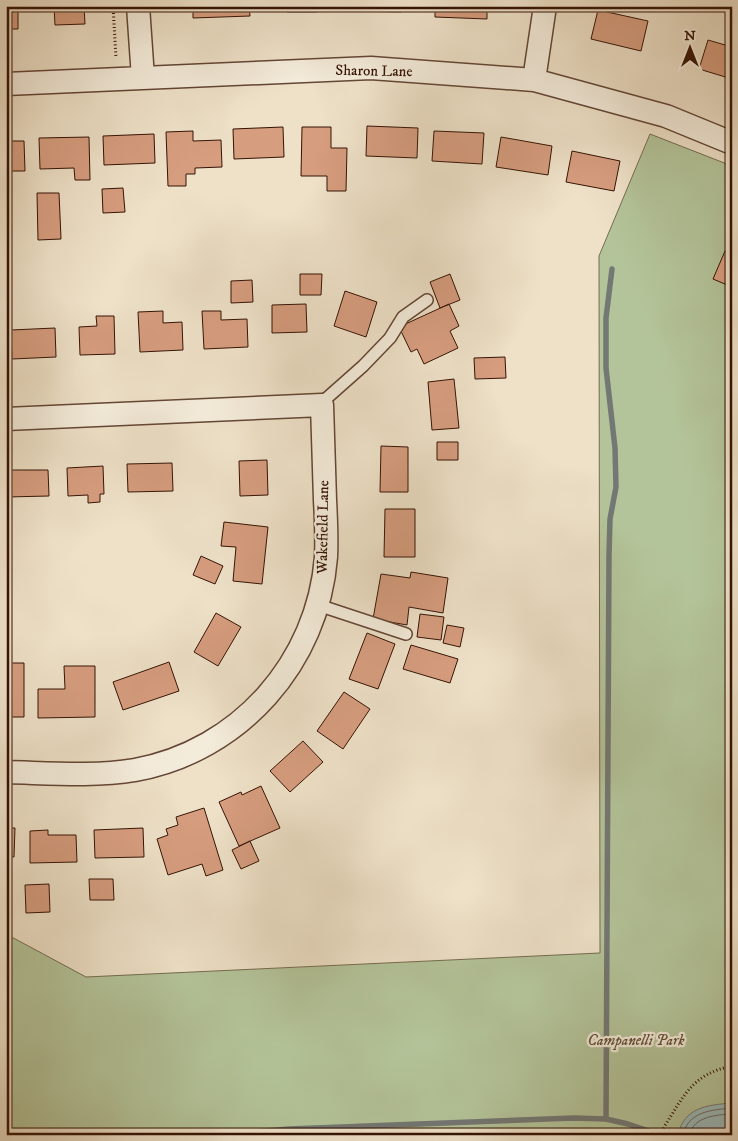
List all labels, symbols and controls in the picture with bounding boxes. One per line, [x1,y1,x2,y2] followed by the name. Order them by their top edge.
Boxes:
[666,22,716,72] north arrow
[684,27,696,45] text: N
[335,61,413,81] street label: Sharon Lane
[313,480,333,575] street label: Wakefield Lane
[587,1031,685,1050] park label: Campanelli Park

